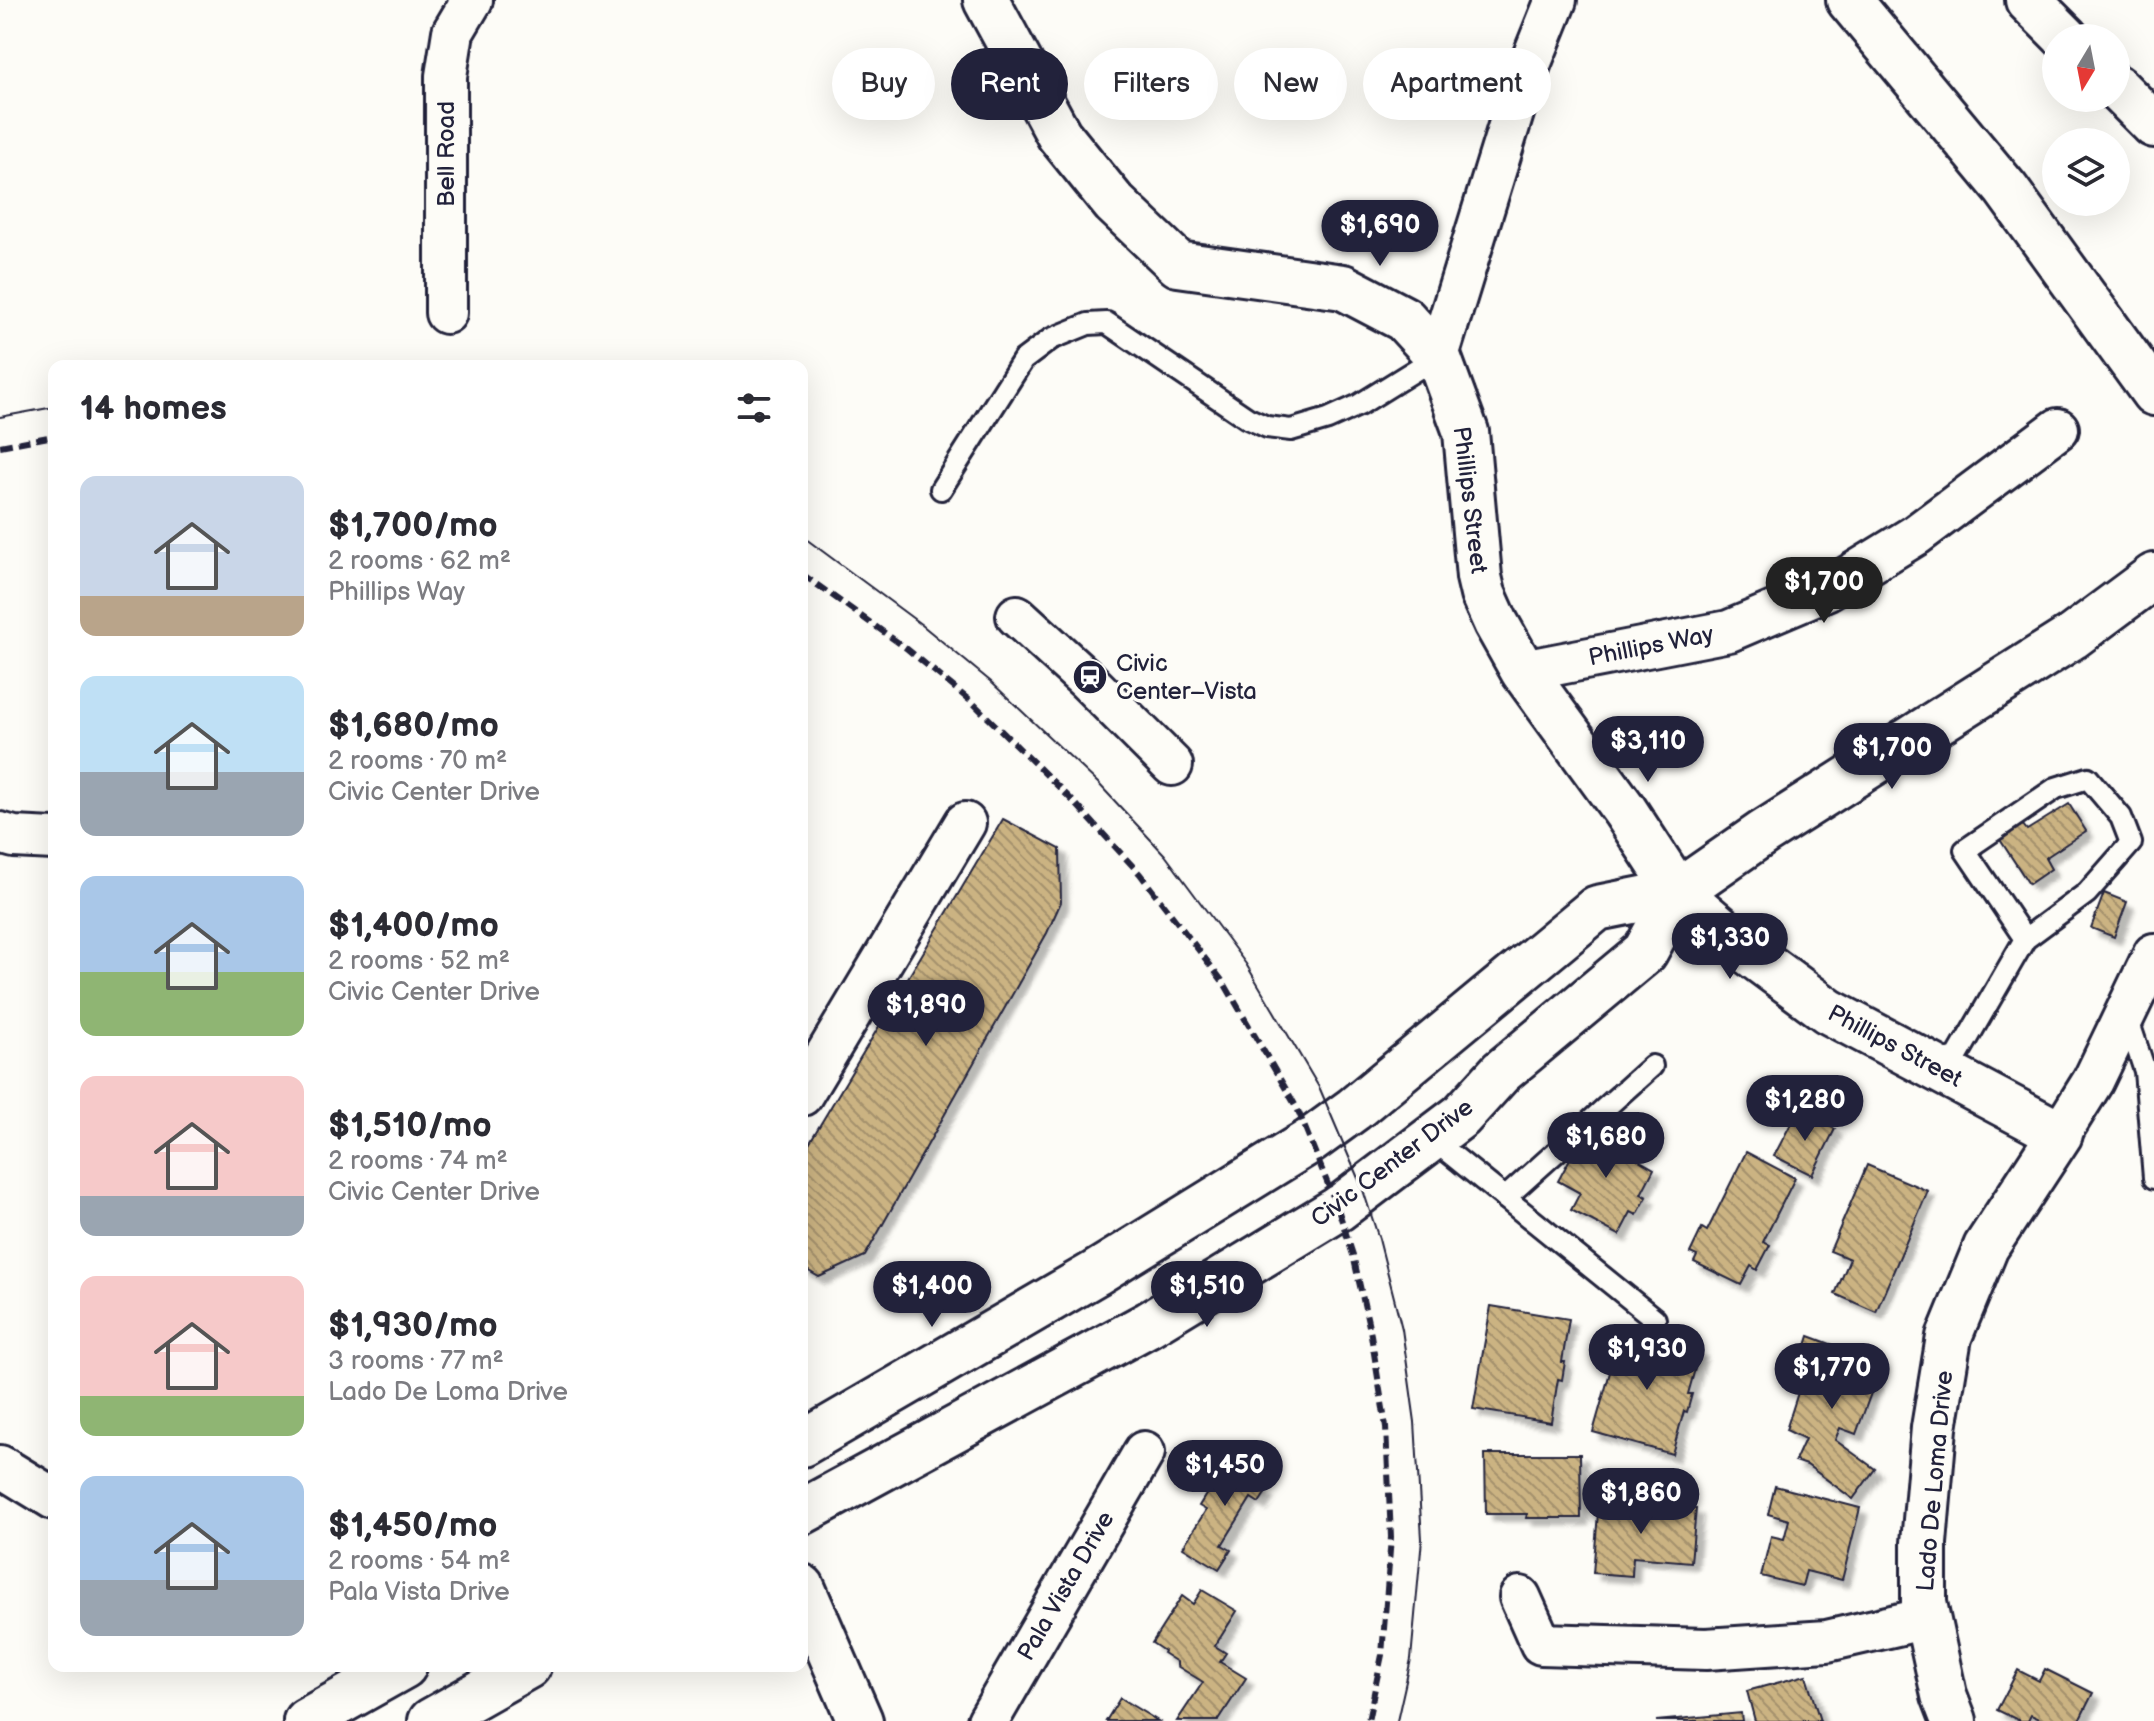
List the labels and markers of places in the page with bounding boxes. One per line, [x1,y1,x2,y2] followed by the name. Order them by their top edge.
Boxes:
[1315,200,1445,268] pin: $1,690
[1759,557,1889,625] pin: $1,700
[1116,649,1257,706] place label: Civic Center–Vista
[1071,658,1109,696] station icon: Civic Center–Vista
[1583,716,1713,784] pin: $3,110
[1827,723,1957,791] pin: $1,700
[1665,913,1795,981] pin: $1,330
[861,980,991,1048] pin: $1,890
[1740,1075,1870,1143] pin: $1,280
[1541,1112,1671,1180] pin: $1,680
[867,1261,997,1329] pin: $1,400
[1142,1261,1272,1329] pin: $1,510
[1582,1324,1712,1392] pin: $1,930
[1767,1343,1897,1411] pin: $1,770
[1160,1440,1290,1508] pin: $1,450
[1576,1468,1706,1536] pin: $1,860

